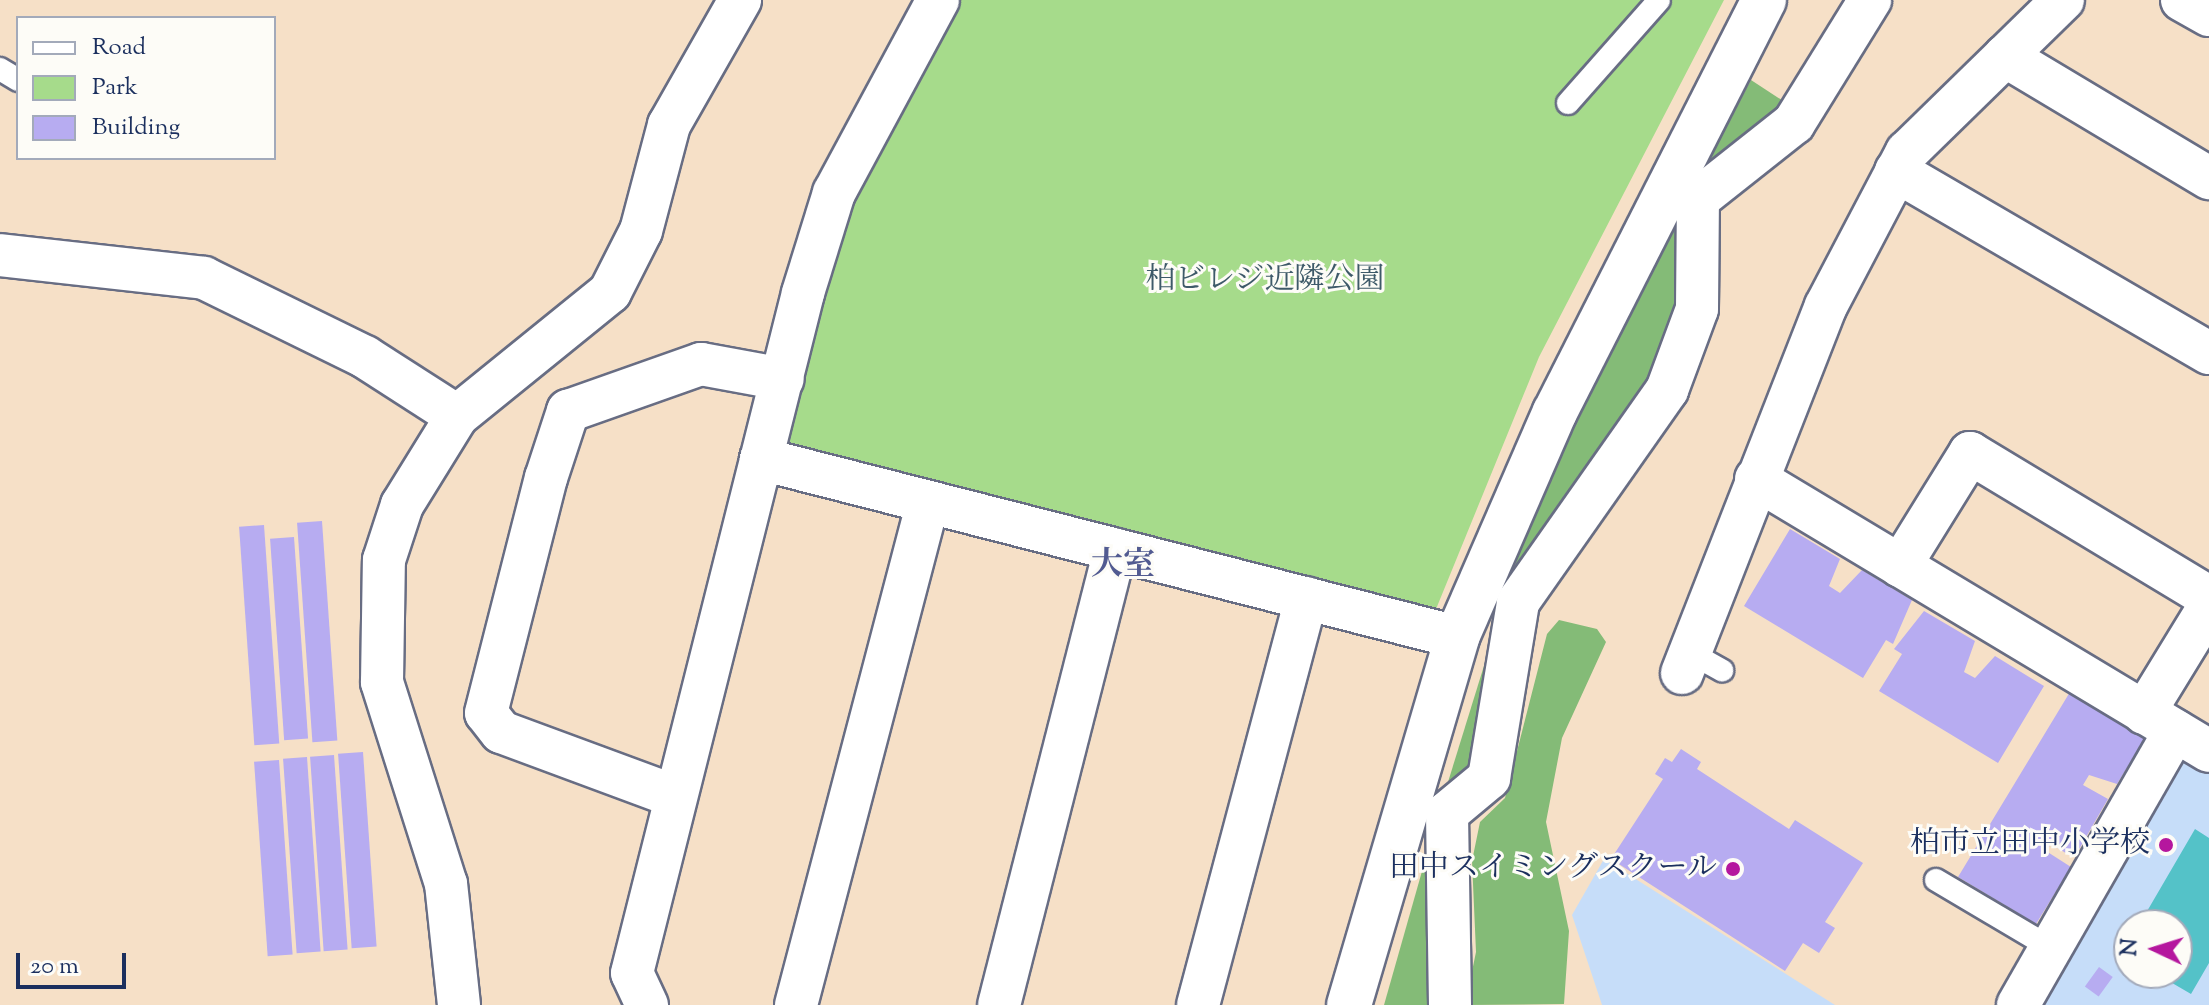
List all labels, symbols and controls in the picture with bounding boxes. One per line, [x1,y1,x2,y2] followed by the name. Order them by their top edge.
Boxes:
[16,16,276,160] legend
[92,31,146,65] text: Road
[92,71,138,105] text: Park
[92,111,180,145] text: Building
[1145,263,1385,299] park label: 柏ビレジ近隣公園
[1091,547,1155,585] district label: 大室
[1910,827,2150,863] place label: 柏市立田中小学校
[2157,836,2175,854] marker: 柏市立田中小学校
[1387,851,1717,887] place label: 田中スイミングスクール
[1724,860,1742,878] marker: 田中スイミングスクール
[2113,909,2193,989] north arrow
[20,937,130,987] scale bar
[2114,938,2148,957] text: N
[30,950,79,984] text: 20 m

